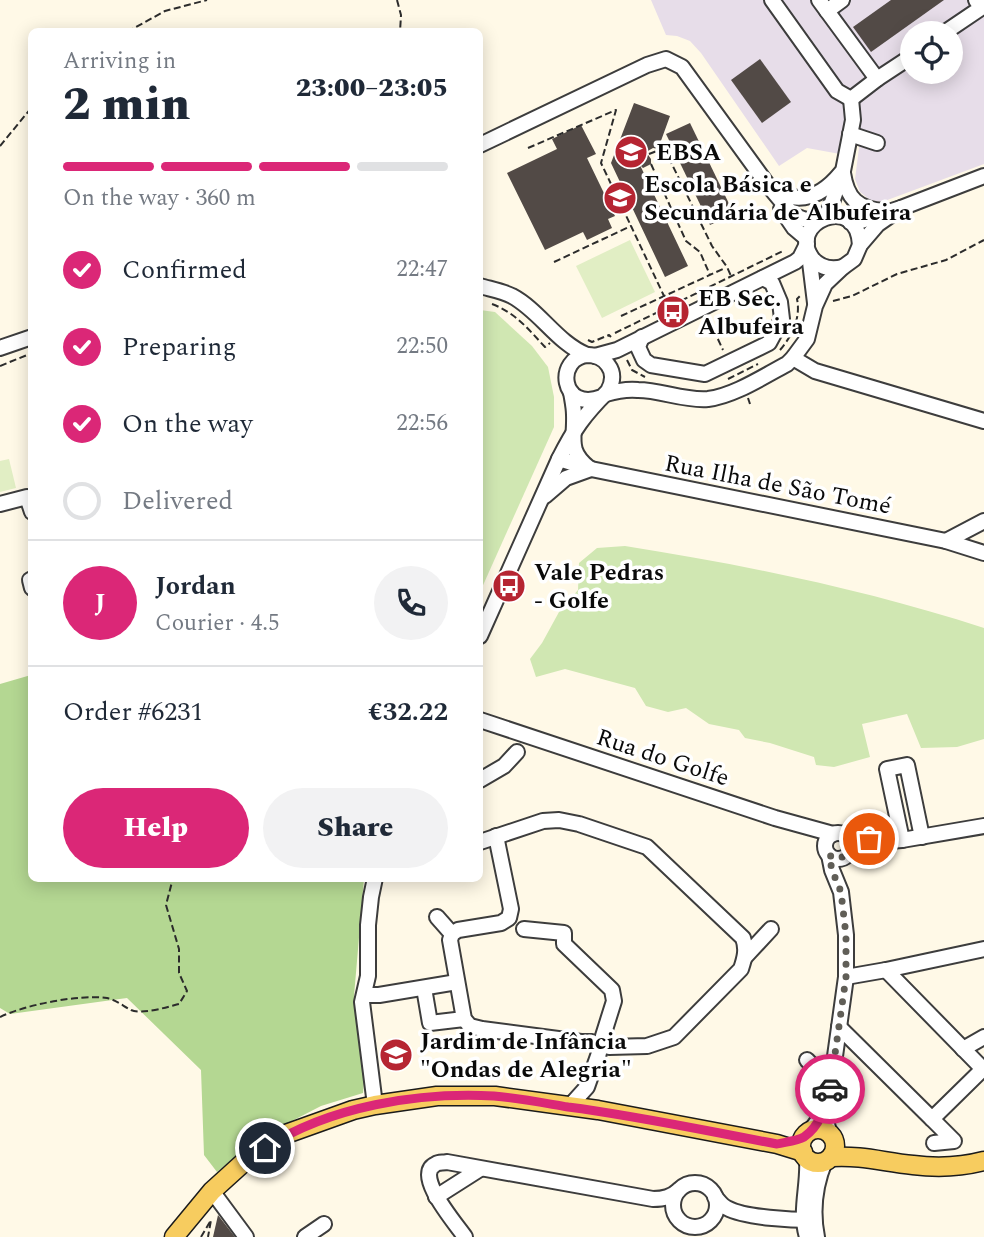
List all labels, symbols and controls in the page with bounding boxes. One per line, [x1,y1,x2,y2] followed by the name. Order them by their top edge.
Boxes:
[900,21,963,84] map controls
[900,21,963,84] button: locate
[63,44,176,79] text: Arriving in
[296,68,448,108] text: 23:00–23:05
[63,70,190,140] text: 2 min
[612,133,650,171] school or university icon: EBSA
[656,135,722,171] place label: EBSA
[644,167,912,231] place label: Escola Básica e Secundária de Albufeira
[601,179,639,217] school or university icon: Escola Básica e Secundária de Albufeira
[63,181,256,216] text: On the way · 360 m
[122,250,247,290] text: Confirmed
[63,251,101,289] icon: check
[396,252,448,287] text: 22:47
[698,281,804,345] place label: EB Sec. Albufeira
[654,293,692,331] bus stop icon: EB Sec. Albufeira
[122,327,236,367] text: Preparing
[63,328,101,366] icon: check
[396,329,448,364] text: 22:50
[122,404,253,444] text: On the way
[63,405,101,443] icon: check
[396,406,448,441] text: 22:56
[661,445,894,525] street label: Rua Ilha de São Tomé
[122,481,233,521] text: Delivered
[534,555,664,619] place label: Vale Pedras - Golfe
[155,566,236,606] text: Jordan
[374,566,448,640] button: phone
[490,567,528,605] bus stop icon: Vale Pedras - Golfe
[94,583,106,623] text: J
[155,606,280,641] text: Courier · 4.5
[63,692,203,732] text: Order #6231
[368,692,448,732] text: €32.22
[592,720,734,796] street label: Rua do Golfe
[63,788,249,868] button: Help
[263,788,448,868] button: Share
[839,809,899,869] pin
[850,820,888,858] icon: bag
[420,1024,632,1088] place label: Jardim de Infância "Ondas de Alegria"
[377,1036,415,1074] school or university icon: Jardim de Infância "Ondas de Alegria"
[795,1054,865,1124] courier
[811,1070,849,1108] icon: car
[235,1118,295,1178] pin
[246,1129,284,1167] icon: home

